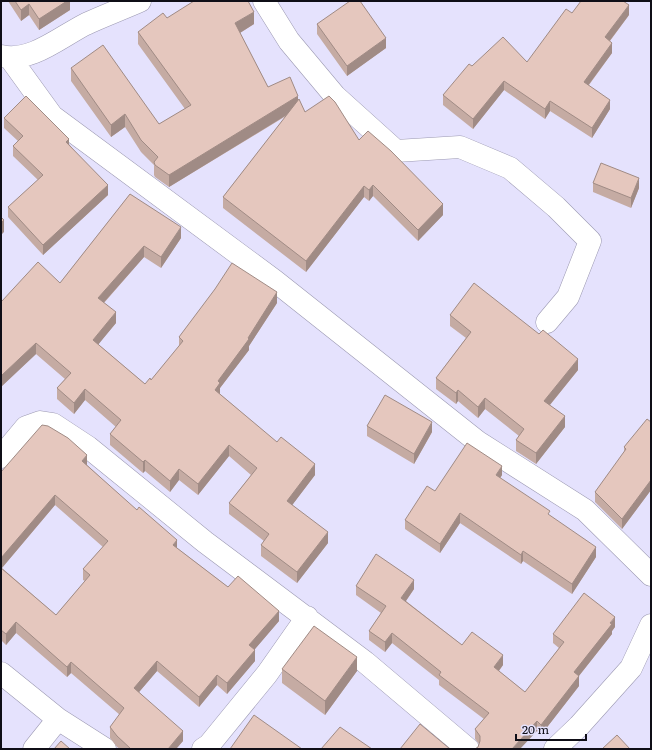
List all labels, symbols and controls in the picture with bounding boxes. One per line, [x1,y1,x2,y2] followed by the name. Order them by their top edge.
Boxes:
[516,716,586,742] scale bar
[522,720,549,738] text: 20 m

